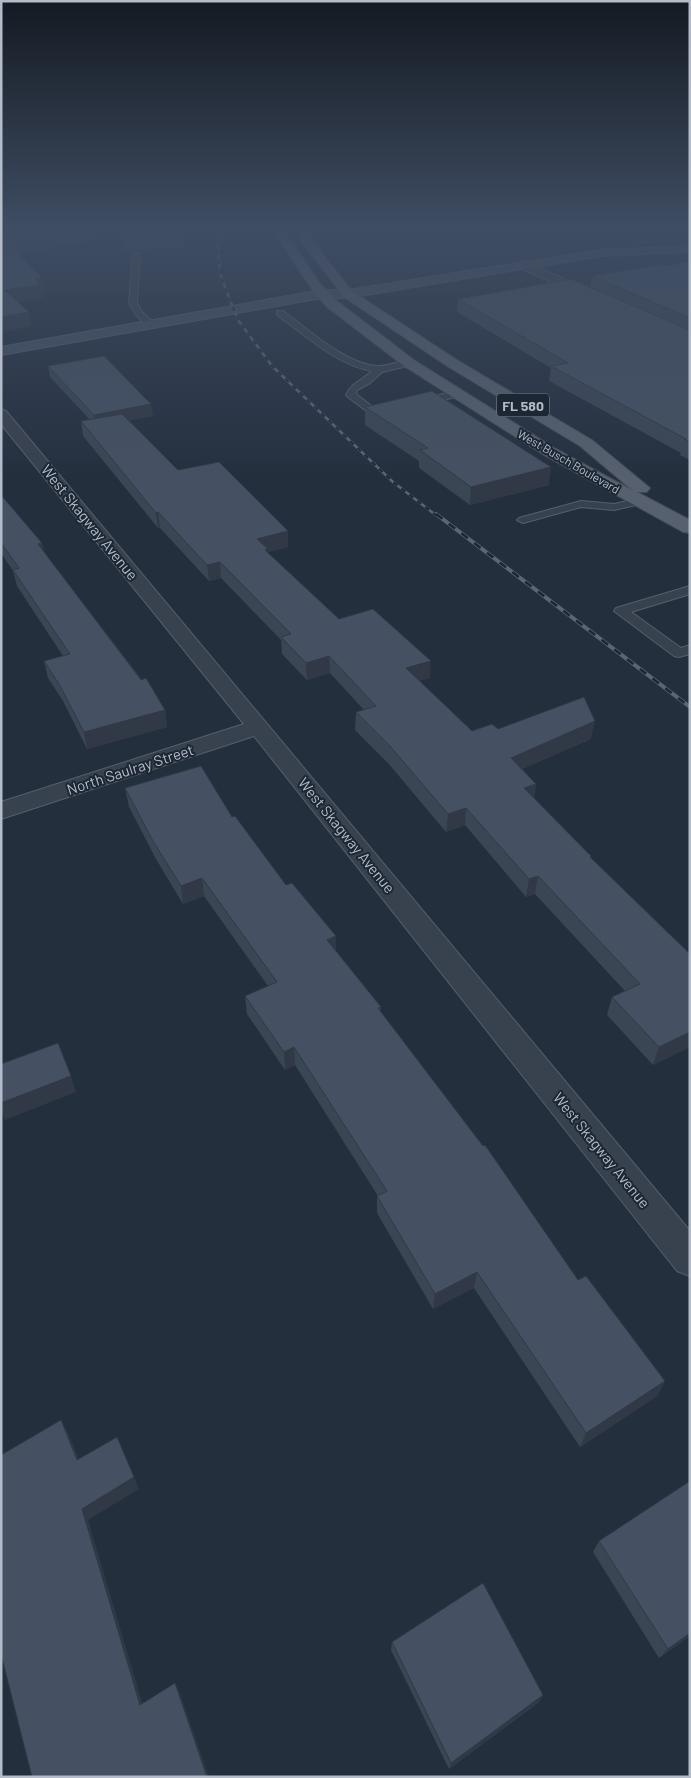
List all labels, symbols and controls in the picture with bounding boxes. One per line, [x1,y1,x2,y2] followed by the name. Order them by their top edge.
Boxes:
[497,394,549,416] road number: FL 580
[515,426,623,496] street label: West Busch Boulevard
[38,461,142,583] street label: West Skagway Avenue
[64,740,196,798] street label: North Saulray Street
[295,774,399,896] street label: West Skagway Avenue
[550,1089,654,1211] street label: West Skagway Avenue

